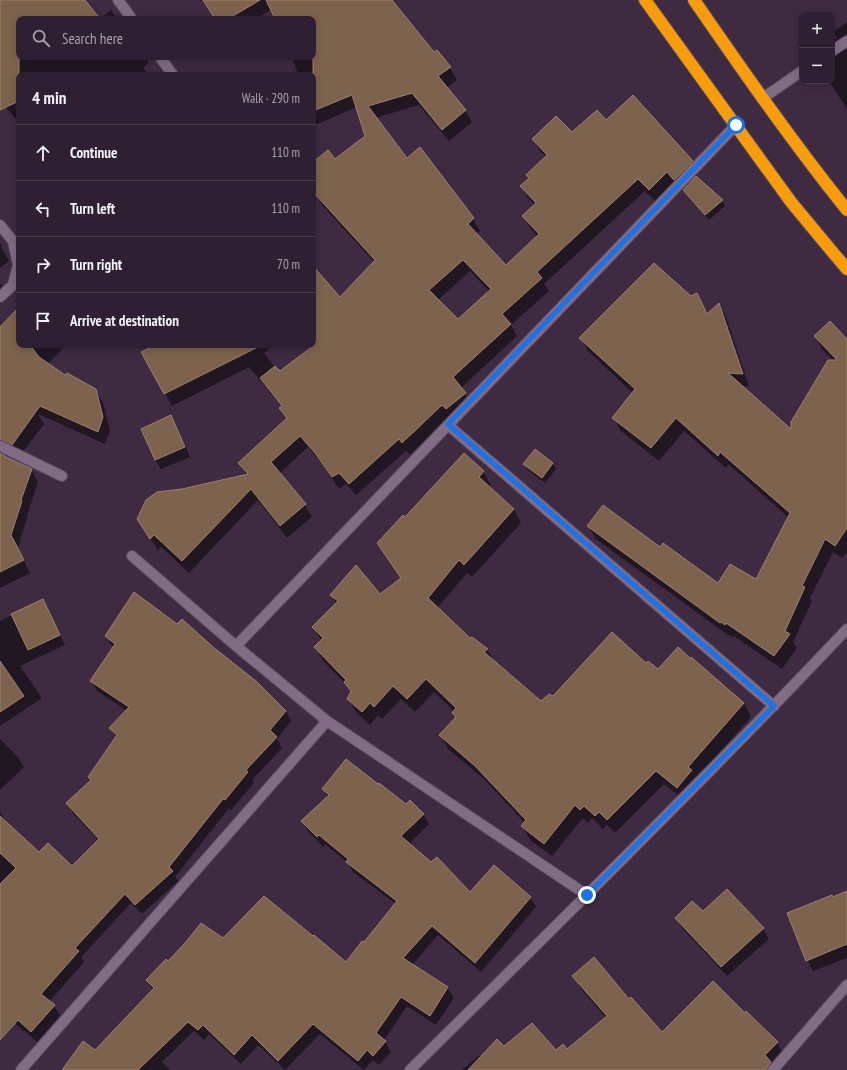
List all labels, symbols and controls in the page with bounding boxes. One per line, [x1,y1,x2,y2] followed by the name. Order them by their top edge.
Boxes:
[799,12,835,84] map controls
[799,12,835,48] button: +
[16,16,316,60] search box
[30,27,52,49] icon: search
[62,29,123,48] text: Search here
[799,48,835,84] button: −
[32,87,66,109] text: 4 min
[242,90,300,107] text: Walk · 290 m
[727,116,745,134] route start
[32,142,54,164] icon: ahead
[70,143,117,162] text: Continue
[271,144,300,161] text: 110 m
[32,198,54,220] icon: left
[70,199,115,218] text: Turn left
[271,200,300,217] text: 110 m
[32,254,54,276] icon: right
[70,255,122,274] text: Turn right
[277,256,300,273] text: 70 m
[32,310,54,332] icon: arrive
[70,311,179,330] text: Arrive at destination
[578,886,596,904] route end

